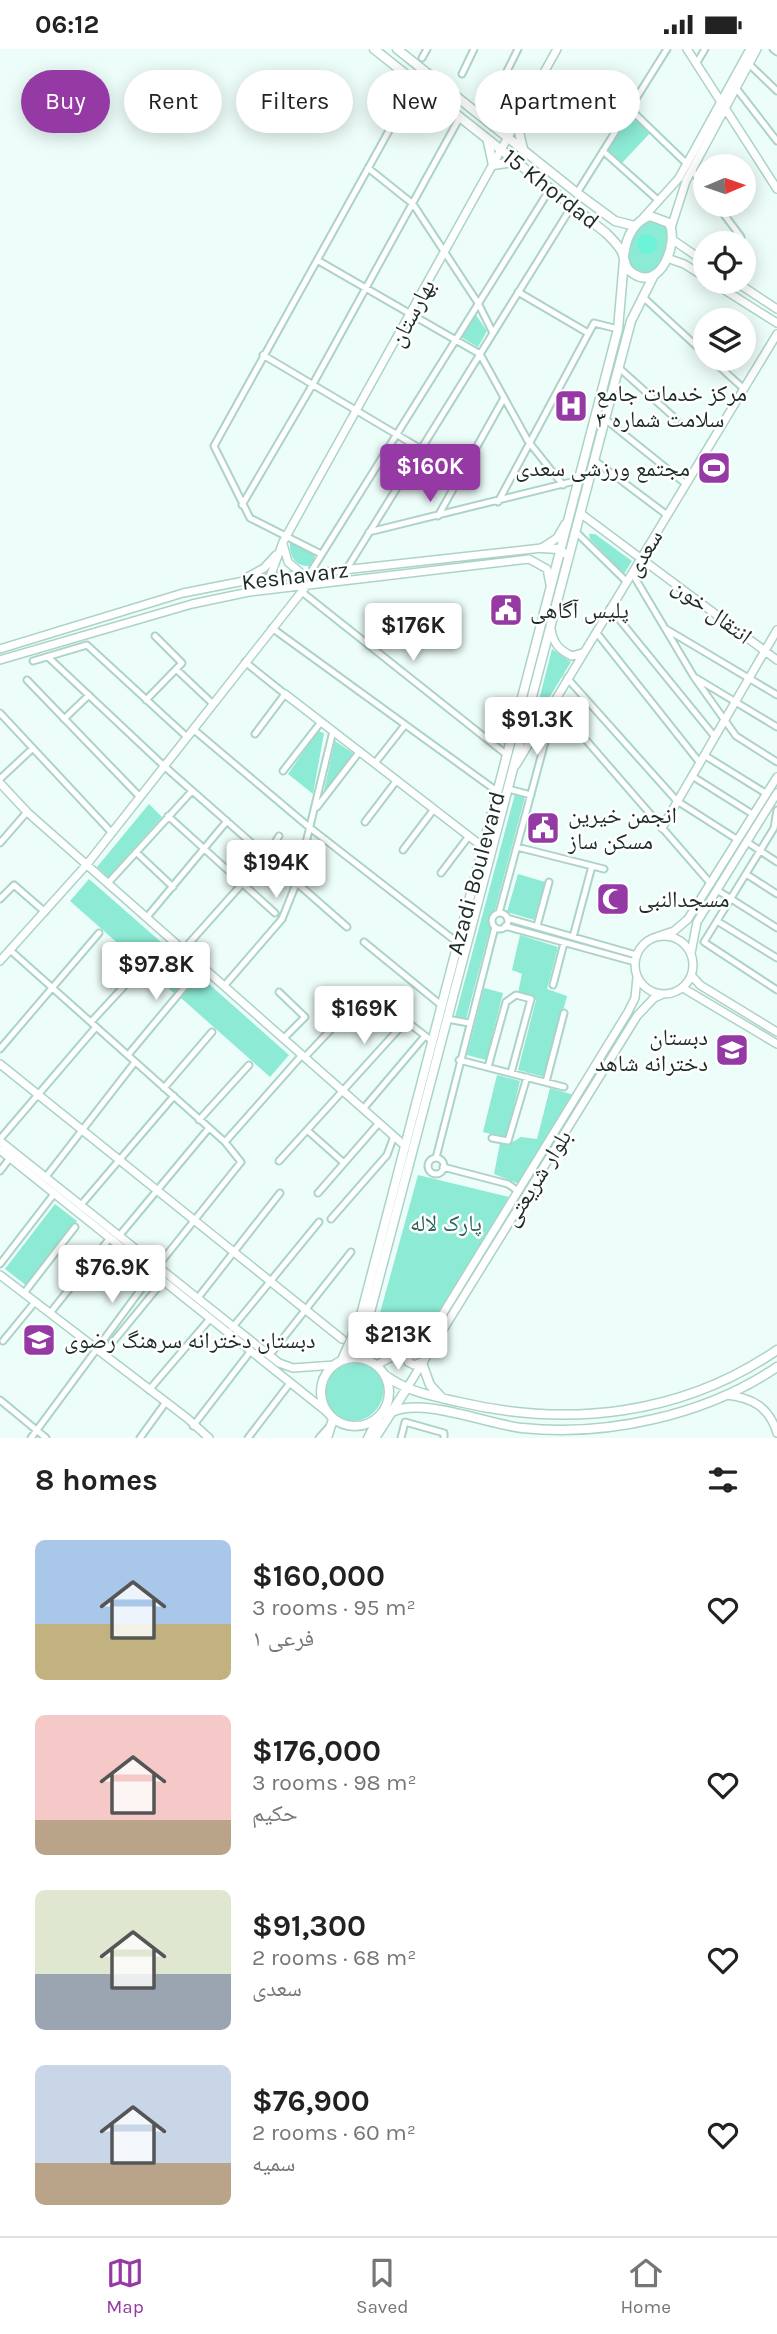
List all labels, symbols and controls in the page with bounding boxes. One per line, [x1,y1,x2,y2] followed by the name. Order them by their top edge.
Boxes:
[35,9,99,40] text: 06:12
[21,70,110,133] chip: Buy
[124,70,222,133] chip: Rent
[236,70,353,133] chip: Filters
[367,70,461,133] chip: New
[475,70,640,133] chip: Apartment
[497,143,605,235] street label: 15 Khordad
[693,154,756,217] north arrow
[693,154,756,371] map controls
[693,231,756,294] button: locate
[383,275,441,351] street label: بهارستان
[693,308,756,371] button: layers
[596,380,747,433] place label: مرکز خدمات جامع سلامت شماره ۳
[552,387,590,425] hospital icon: مرکز خدمات جامع سلامت شماره ۳
[381,445,479,504] pin: $160K
[695,449,733,487] sports icon: مجتمع ورزشی سعدی
[396,453,464,480] text: $160K
[515,455,690,483] place label: مجتمع ورزشی سعدی
[620,525,668,581] street label: سعدی
[240,556,350,596] street label: Keshavarz
[667,572,757,650] street label: انتقال خون
[487,591,525,629] public building icon: پلیس آگاهی
[530,597,629,624] place label: پلیس آگاهی
[364,603,462,663] pin: $176K
[381,612,445,639] text: $176K
[480,697,594,757] pin: $91.3K
[501,706,573,733] text: $91.3K
[441,788,511,958] street label: Azadi Boulevard
[567,802,677,855] place label: انجمن خیرین مسکن ساز
[524,809,562,847] public building icon: انجمن خیرین مسکن ساز
[227,841,325,900] pin: $194K
[243,849,309,876] text: $194K
[594,880,632,918] mosque icon: مسجدالنبی
[638,886,730,913] place label: مسجدالنبی
[99,943,213,1002] pin: $97.8K
[118,951,194,978] text: $97.8K
[315,986,413,1046] pin: $169K
[330,995,398,1022] text: $169K
[595,1024,708,1077] place label: دبستان دخترانه شاهد
[713,1031,751,1069] school or university icon: دبستان دخترانه شاهد
[497,1125,577,1231] street label: بلوار شریعتی
[410,1210,482,1237] park label: پارک لاله
[55,1245,169,1305] pin: $76.9K
[74,1254,150,1281] text: $76.9K
[349,1313,447,1372] pin: $213K
[20,1321,58,1359] school or university icon: دبستان دخترانه سرهنگ رضوی
[364,1321,432,1348] text: $213K
[64,1327,316,1354] place label: دبستان دخترانه سرهنگ رضوی
[704,1461,742,1499] icon: filters
[35,1462,158,1498] text: 8 homes
[252,1558,385,1594] text: $160,000
[91,1568,175,1652] icon: home
[704,1591,742,1629] icon: heart
[252,1594,416,1621] text: 3 rooms · 95 m²
[252,1625,314,1652] text: فرعی ۱
[252,1733,381,1769] text: $176,000
[91,1743,175,1827] icon: home
[704,1766,742,1804] icon: heart
[252,1769,417,1796] text: 3 rooms · 98 m²
[252,1800,298,1827] text: حکیم
[252,1908,366,1944] text: $91,300
[91,1918,175,2002] icon: home
[704,1941,742,1979] icon: heart
[252,1944,416,1971] text: 2 rooms · 68 m²
[252,1975,302,2002] text: سعدی
[252,2083,370,2119] text: $76,900
[91,2093,175,2177] icon: home
[704,2116,742,2154] icon: heart
[252,2119,416,2146] text: 2 rooms · 60 m²
[252,2150,295,2177] text: سمیه
[106,2254,144,2318] tab: Map
[356,2254,408,2318] tab: Saved
[620,2254,671,2318] tab: Home

